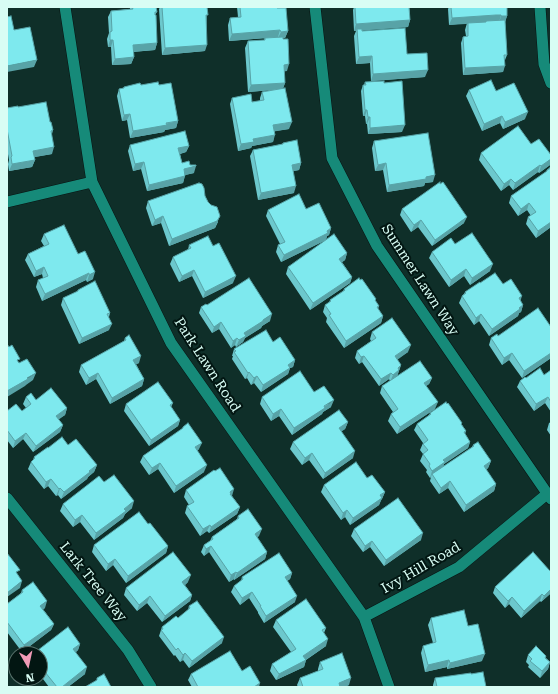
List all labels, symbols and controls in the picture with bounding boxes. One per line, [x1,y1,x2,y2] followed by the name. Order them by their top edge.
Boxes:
[378,221,462,339] street label: Summer Lawn Way
[170,315,244,415] street label: Park Lawn Road
[56,539,130,625] street label: Lark Tree Way
[379,539,463,597] street label: Ivy Hill Road
[8,646,48,686] north arrow
[25,670,35,684] text: N

